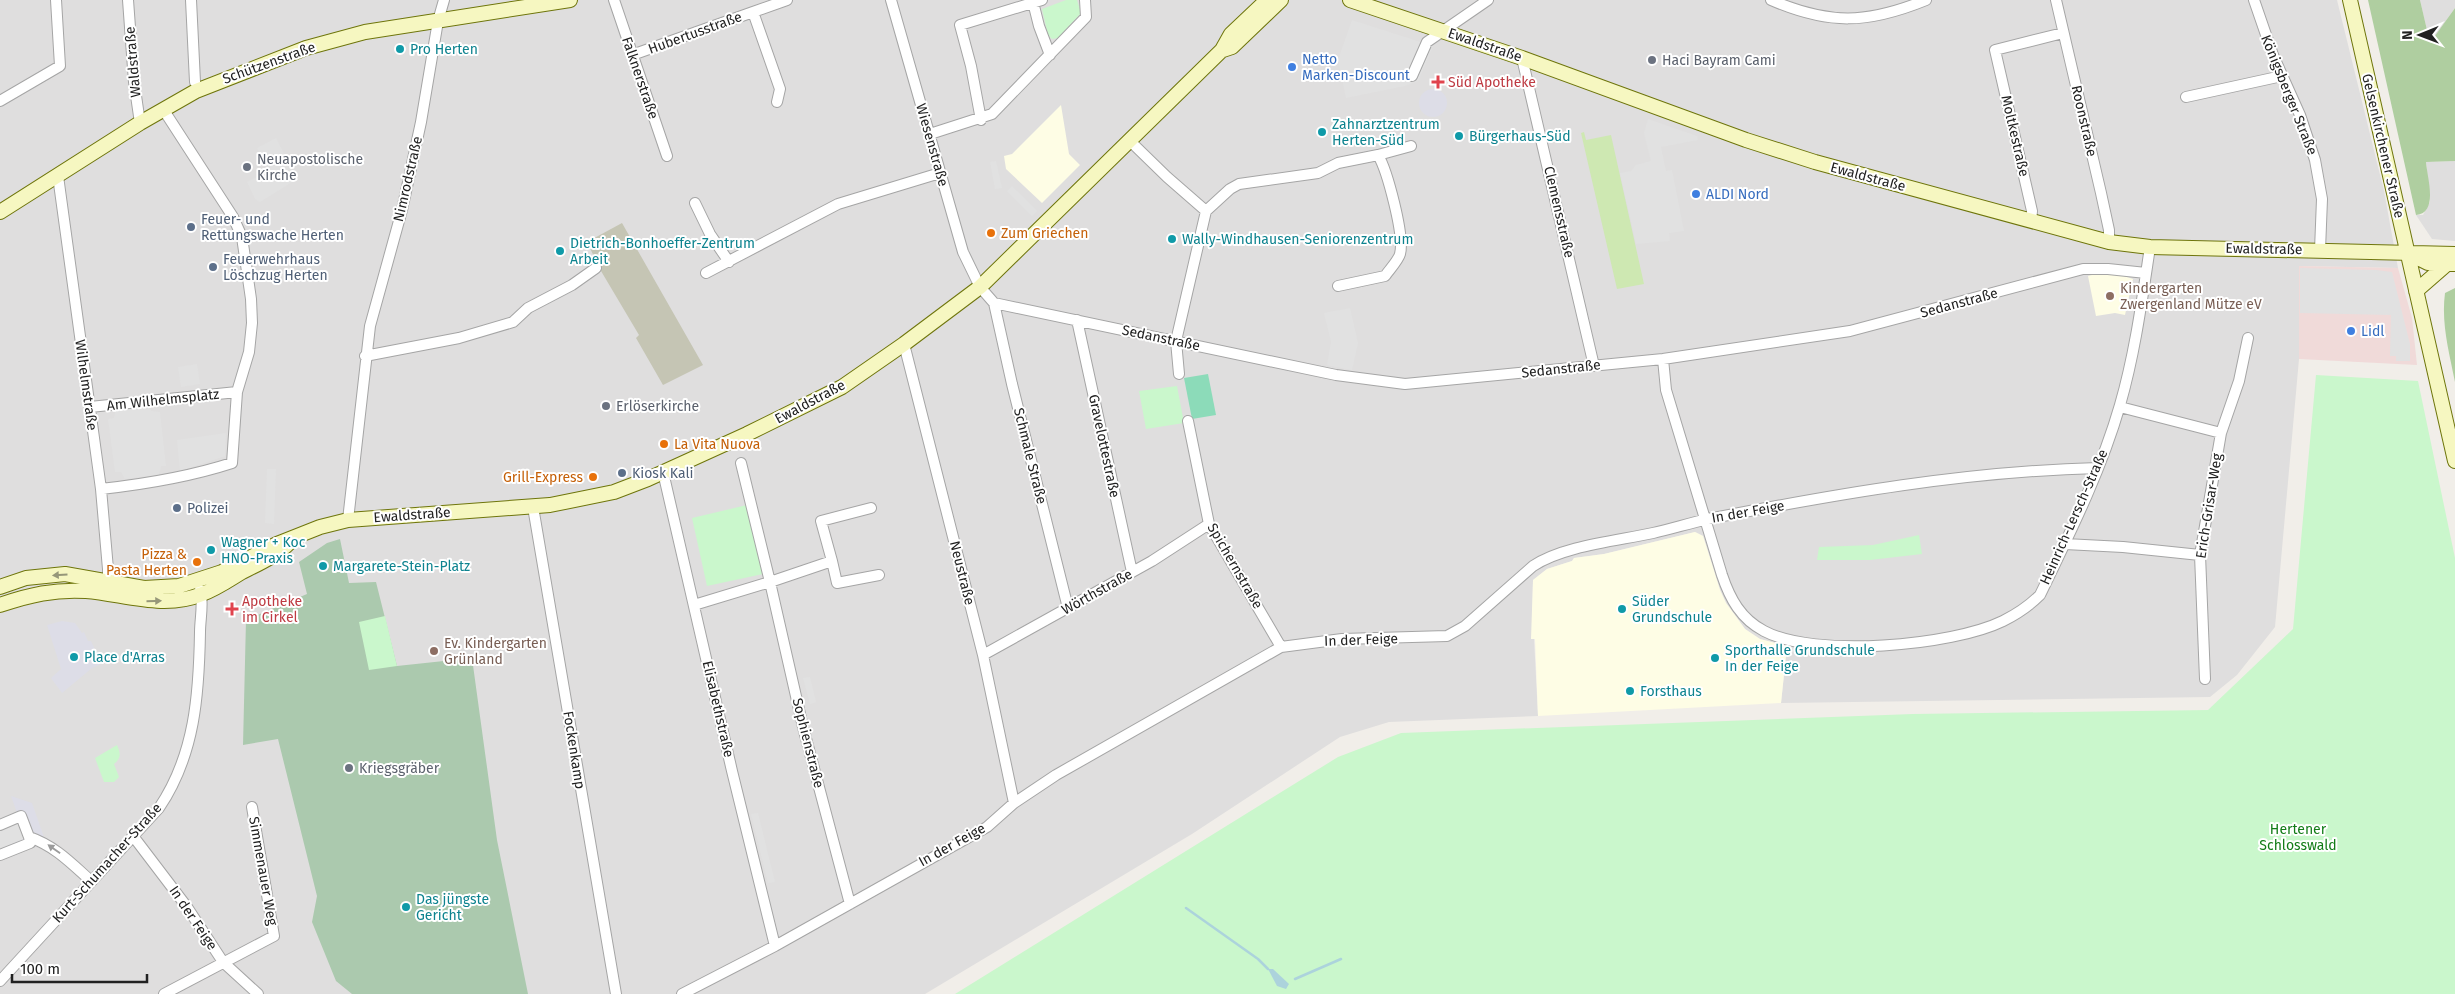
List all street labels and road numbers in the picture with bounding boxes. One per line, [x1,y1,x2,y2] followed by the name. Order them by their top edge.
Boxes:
[646,8,744,58] street label: Hubertusstraße
[1446,24,1524,66] street label: Ewaldstraße
[121,26,145,98] street label: Waldstraße
[2257,32,2321,158] street label: Königsberger Straße
[618,35,662,121] street label: Falknerstraße
[220,38,318,88] street label: Schützenstraße
[2358,72,2408,220] street label: Gelsenkirchener Straße
[2068,84,2100,158] street label: Roonstraße
[1997,94,2033,178] street label: Moltkestraße
[912,102,952,188] street label: Wiesenstraße
[390,135,426,223] street label: Nimrodstraße
[1829,159,1907,195] street label: Ewaldstraße
[1540,164,1578,260] street label: Clemensstraße
[2225,240,2303,258] street label: Ewaldstraße
[1918,284,2000,322] street label: Sedanstraße
[1120,321,1202,355] street label: Sedanstraße
[71,338,101,432] street label: Wilhelmstraße
[1521,356,1601,382] street label: Sedanstraße
[772,376,848,428] street label: Ewaldstraße
[106,386,220,414] street label: Am Wilhelmsplatz
[1085,393,1123,499] street label: Gravelottestraße
[1010,406,1050,506] street label: Schmale Straße
[2036,447,2112,587] street label: Heinrich-Lersch-Straße
[2192,451,2226,560] street label: Erich-Grisar-Weg
[1710,497,1786,527] street label: In der Feige
[373,504,451,526] street label: Ewaldstraße
[1204,520,1266,612] street label: Spichernstraße
[946,539,978,607] street label: Neustraße
[1059,566,1135,618] street label: Wörthstraße
[1324,630,1398,650] street label: In der Feige
[699,659,737,759] street label: Elisabethstraße
[789,696,827,790] street label: Sophienstraße
[559,710,589,790] street label: Fockenkamp
[49,800,165,926] street label: Kurt-Schumacher-Straße
[245,815,281,927] street label: Simmenauer Weg
[916,820,988,870] street label: In der Feige
[165,883,221,953] street label: In der Feige

